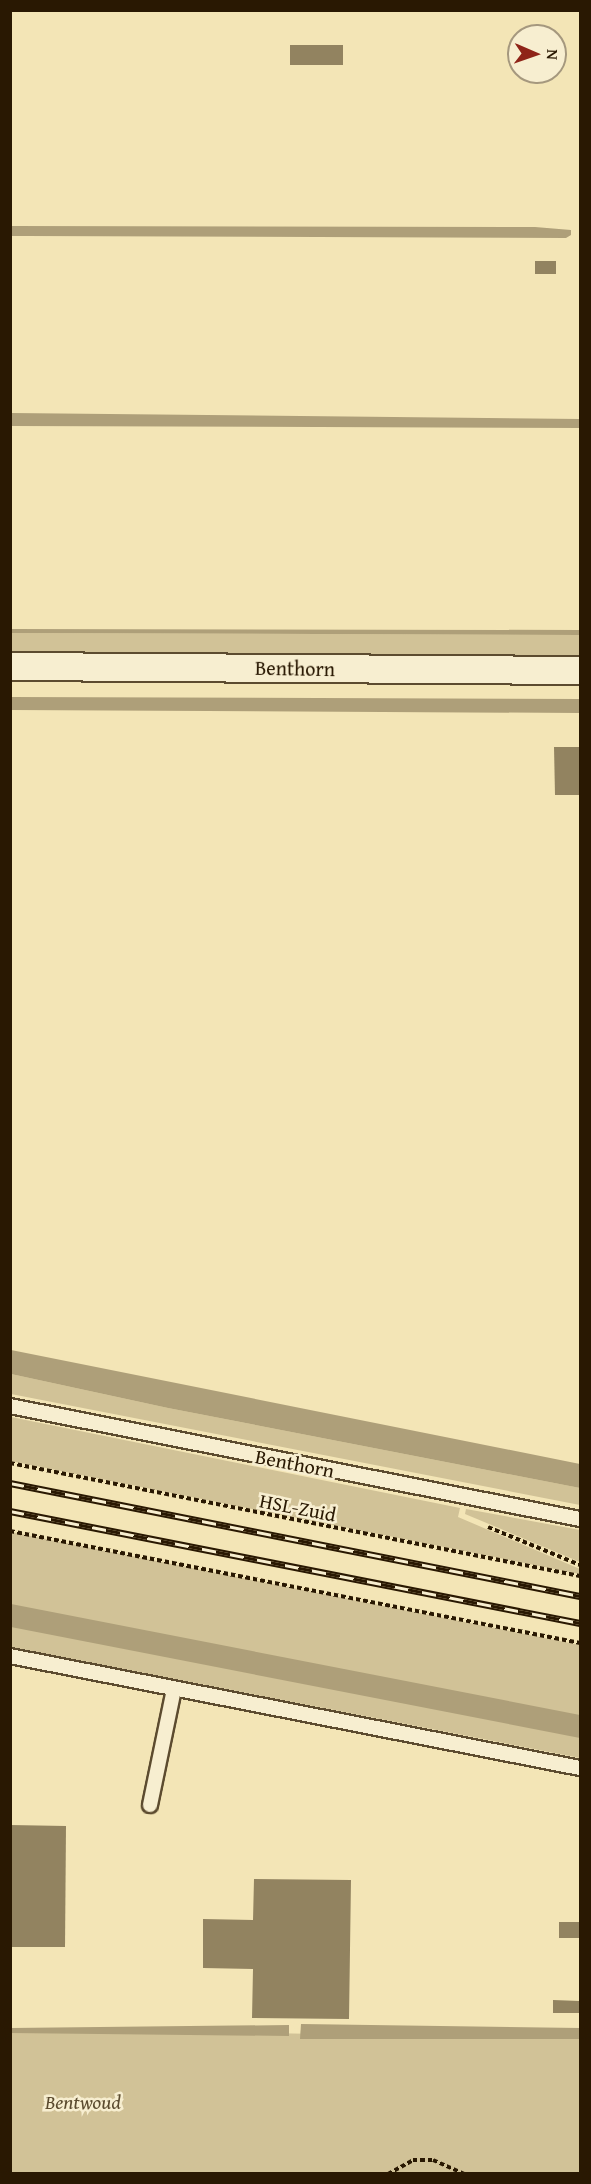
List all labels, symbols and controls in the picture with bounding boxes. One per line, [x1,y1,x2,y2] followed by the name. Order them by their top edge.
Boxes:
[507,24,567,84] north arrow
[541,49,565,60] text: N
[255,655,335,681] street label: Benthorn
[253,1444,337,1482] street label: Benthorn
[258,1488,338,1526] street label: HSL-Zuid
[45,2089,121,2113] park label: Bentwoud

